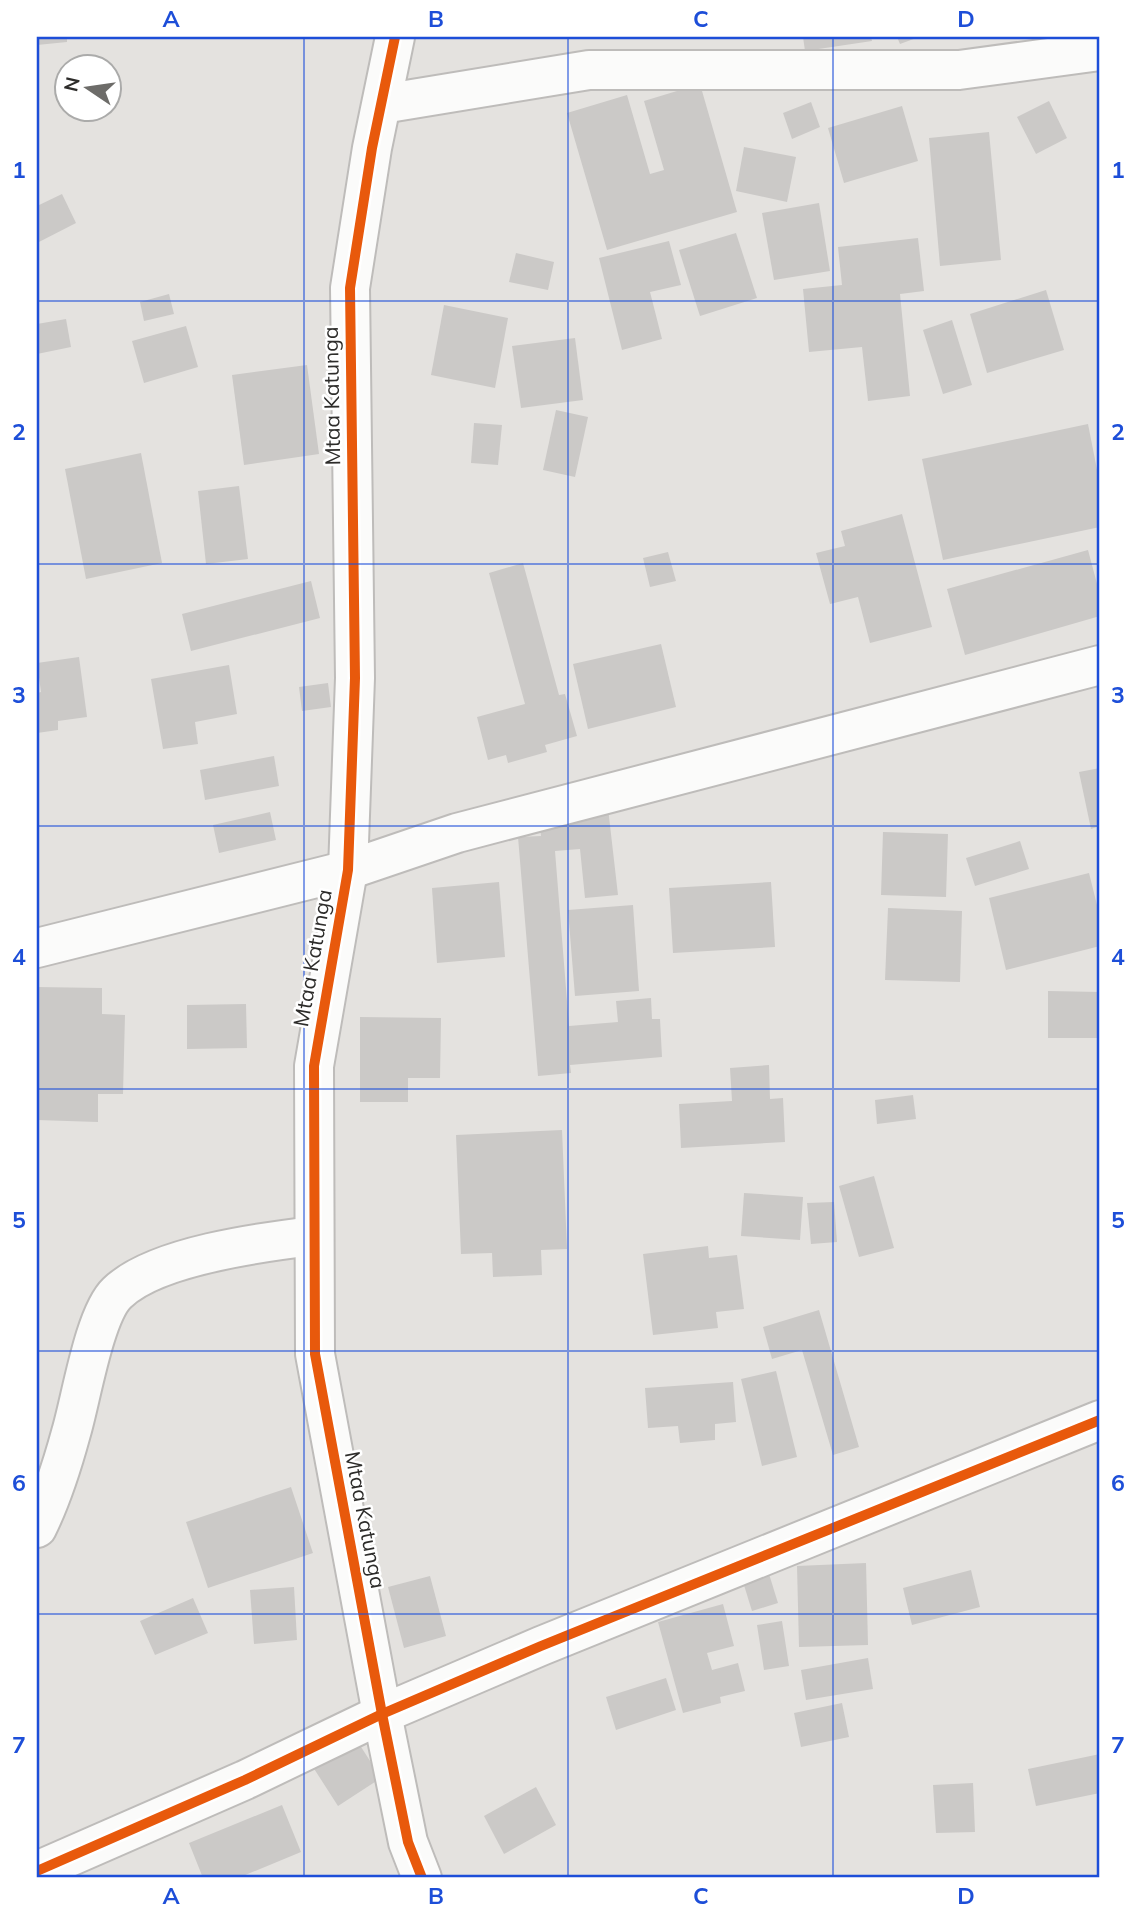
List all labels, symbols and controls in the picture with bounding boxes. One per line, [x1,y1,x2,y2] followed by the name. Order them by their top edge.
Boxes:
[162,4,180,33] text: A
[428,4,444,33] text: B
[693,4,709,33] text: C
[957,4,975,33] text: D
[52,52,122,122] north arrow
[58,74,85,94] text: N
[12,155,26,184] text: 1
[1111,155,1125,184] text: 1
[317,326,345,466] street label: Mtaa Katunga
[12,417,26,446] text: 2
[1111,417,1125,446] text: 2
[12,680,26,709] text: 3
[1111,680,1125,709] text: 3
[287,887,337,1029] street label: Mtaa Katunga
[12,942,26,971] text: 4
[1111,942,1125,971] text: 4
[12,1205,26,1234] text: 5
[1111,1205,1125,1234] text: 5
[340,1449,392,1591] street label: Mtaa Katunga
[12,1468,26,1497] text: 6
[1111,1468,1125,1497] text: 6
[12,1730,26,1759] text: 7
[1111,1730,1125,1759] text: 7
[162,1881,180,1910] text: A
[428,1881,444,1910] text: B
[693,1881,709,1910] text: C
[957,1881,975,1910] text: D

